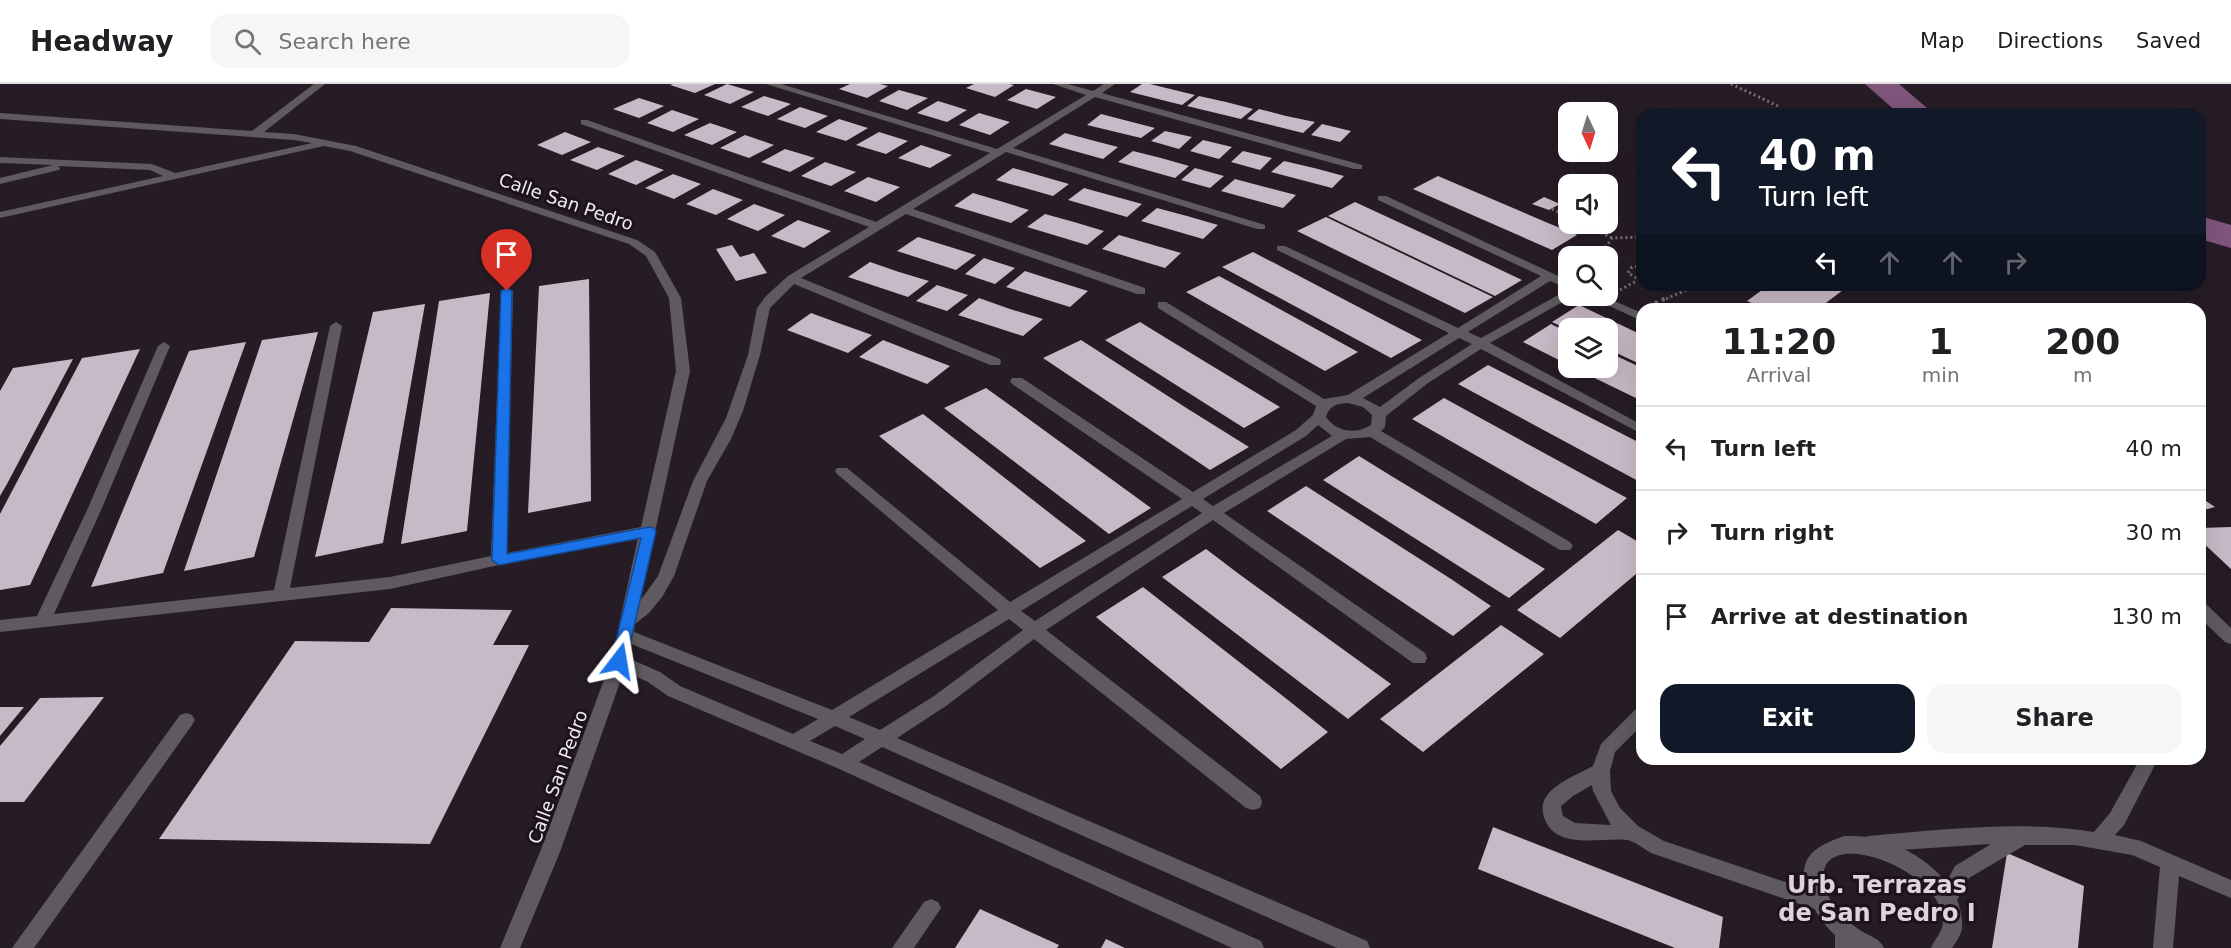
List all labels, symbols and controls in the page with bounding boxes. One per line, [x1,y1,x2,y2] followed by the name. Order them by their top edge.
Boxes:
[210,14,630,68] search box
[30,25,174,58] text: Headway
[231,25,264,58] icon: search
[279,29,411,54] text: Search here
[1920,29,1964,53] text: Map
[1997,29,2103,53] text: Directions
[2136,29,2201,53] text: Saved
[1558,102,1618,162] north arrow
[1558,102,1618,378] map controls
[1759,131,1876,180] text: 40 m
[1660,132,1738,210] icon: left
[496,169,636,234] street label: Calle San Pedro
[1558,174,1618,234] button: sound
[1759,181,1869,212] text: Turn left
[481,229,532,291] pin
[490,238,523,271] icon: arrive
[1558,246,1618,306] button: search
[1810,246,1843,279] icon: left
[1873,246,1906,279] icon: ahead
[1936,246,1969,279] icon: ahead
[1999,246,2032,279] icon: right
[1558,318,1618,378] button: layers
[1722,321,1836,362] text: 11:20
[1928,321,1953,362] text: 1
[2045,321,2120,362] text: 200
[1746,363,1811,387] text: Arrival
[1922,363,1960,387] text: min
[2073,363,2093,387] text: m
[1660,432,1693,465] icon: left
[1711,436,1816,461] text: Turn left
[2126,436,2182,461] text: 40 m
[1660,516,1693,549] icon: right
[1711,520,1834,545] text: Turn right
[2126,520,2182,545] text: 30 m
[1660,600,1693,633] icon: arrive
[1711,604,1968,629] text: Arrive at destination
[2112,604,2182,629] text: 130 m
[587,629,651,693] position arrow
[1660,684,1915,753] button: Exit
[1927,684,2182,753] button: Share
[524,707,591,847] street label: Calle San Pedro
[1778,871,1976,927] district label: Urb. Terrazas de San Pedro I

